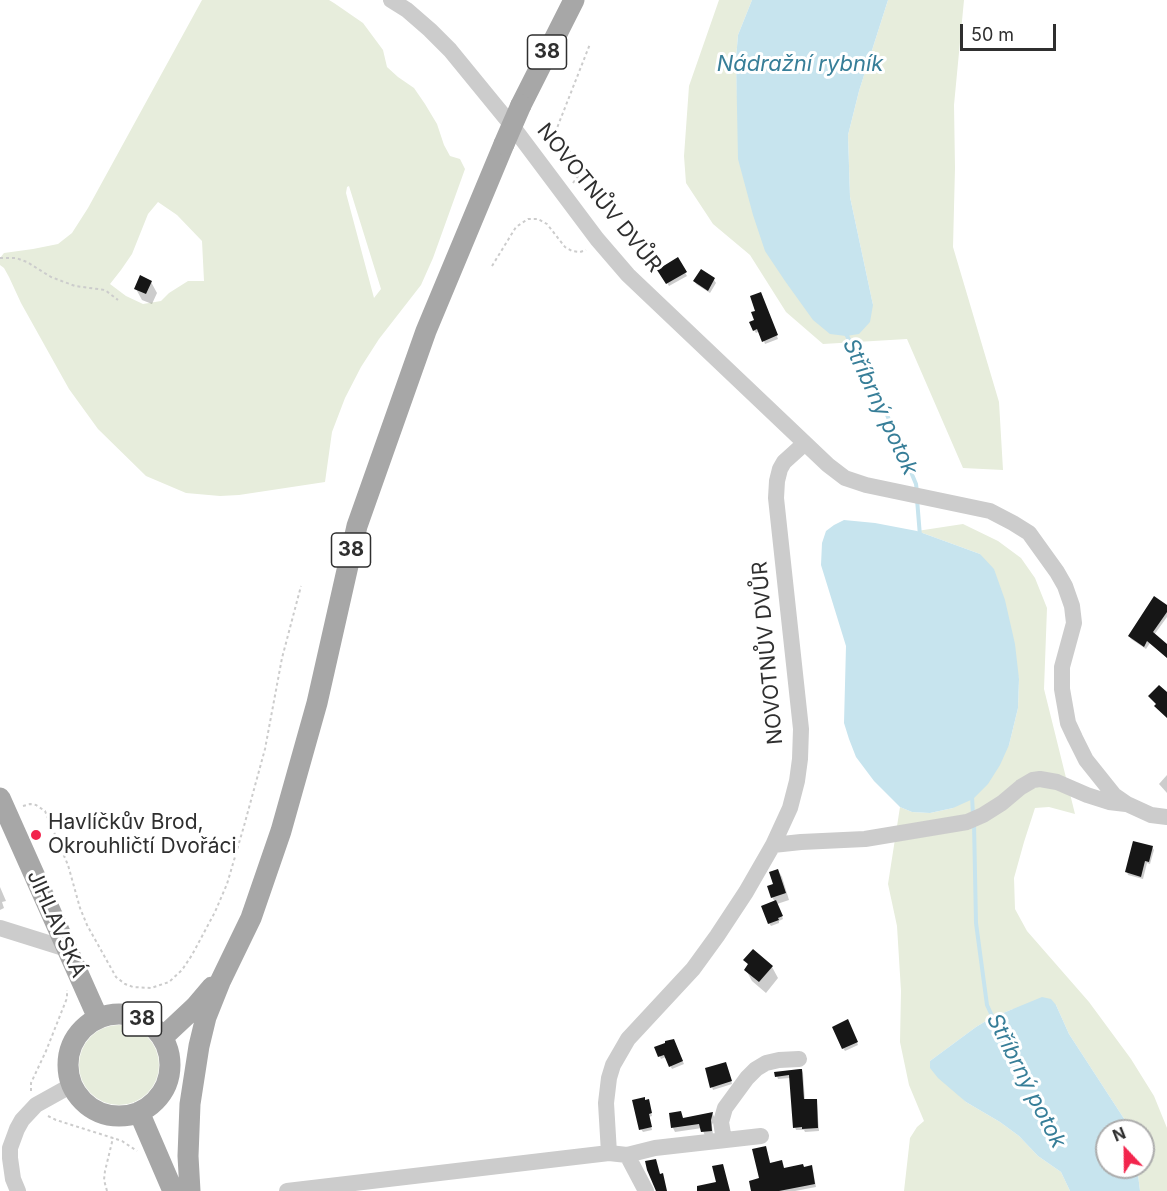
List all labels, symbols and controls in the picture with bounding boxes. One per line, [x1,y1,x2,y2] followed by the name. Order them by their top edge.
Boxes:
[963,12,1059,50] scale bar
[971,24,1014,45] text: 50 m
[528,35,566,69] road number: 38
[717,51,883,77] water label: Nádražní rybník
[531,119,667,277] street label: NOVOTNŮV DVŮR
[837,335,923,479] water label: Stříbrný potok
[332,533,370,567] road number: 38
[747,560,789,746] street label: NOVOTNŮV DVŮR
[48,810,237,860] place label: Havlíčkův Brod, Okrouhličtí Dvořáci
[29,828,43,842] marker: Havlíčkův Brod, Okrouhličtí Dvořáci
[21,866,91,982] street label: JIHLAVSKÁ
[122,1002,162,1036] road number: 38
[981,1009,1071,1153] water label: Stříbrný potok
[1095,1119,1155,1179] north arrow
[1110,1123,1128,1146] text: N

